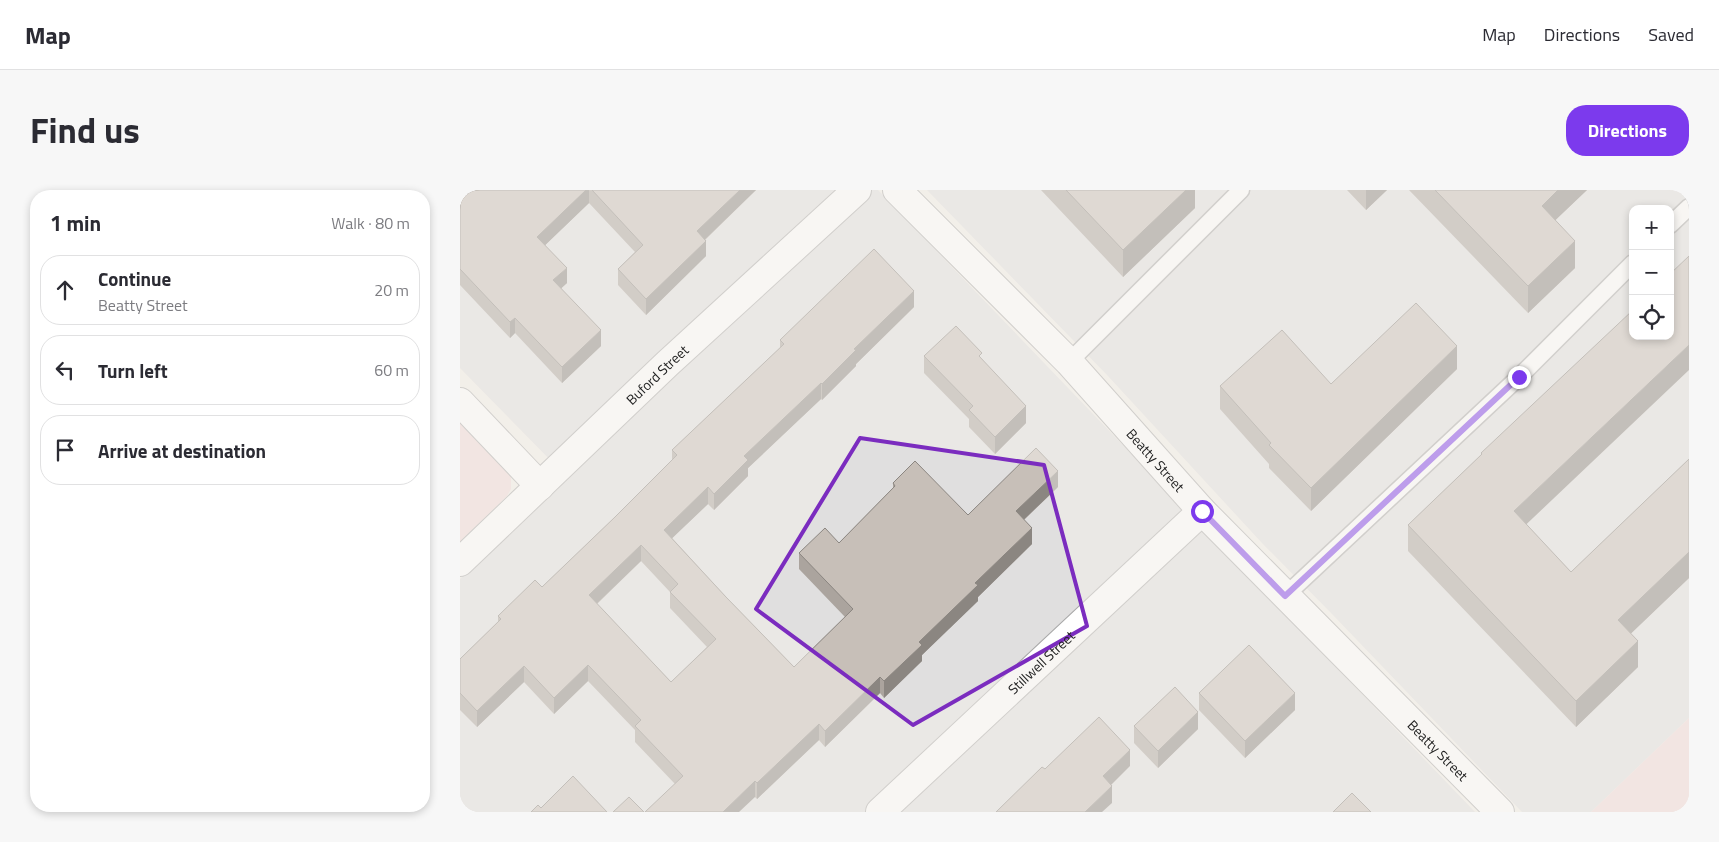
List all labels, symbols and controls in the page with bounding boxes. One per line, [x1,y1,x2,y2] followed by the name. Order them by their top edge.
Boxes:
[25,17,71,53] text: Map
[1482,21,1516,48] text: Map
[1544,21,1620,48] text: Directions
[1648,21,1694,48] text: Saved
[30,103,140,157] text: Find us
[1566,105,1689,156] button: Directions
[1629,205,1674,340] map controls
[1629,205,1674,250] button: +
[50,207,101,239] text: 1 min
[331,211,410,235] text: Walk · 80 m
[1629,250,1674,295] button: −
[98,264,171,293] text: Continue
[51,276,79,304] icon: ahead
[374,278,409,302] text: 20 m
[98,293,188,317] text: Beatty Street
[1629,295,1674,340] button: locate
[621,339,693,409] street label: Buford Street
[51,356,79,384] icon: left
[98,356,168,385] text: Turn left
[374,358,409,382] text: 60 m
[1508,366,1531,389] route end
[1122,423,1190,496] street label: Beatty Street
[51,436,79,464] icon: arrive
[98,436,266,465] text: Arrive at destination
[1191,500,1214,523] route start
[1002,625,1079,699] street label: Stillwell Street
[1403,714,1474,785] street label: Beatty Street

